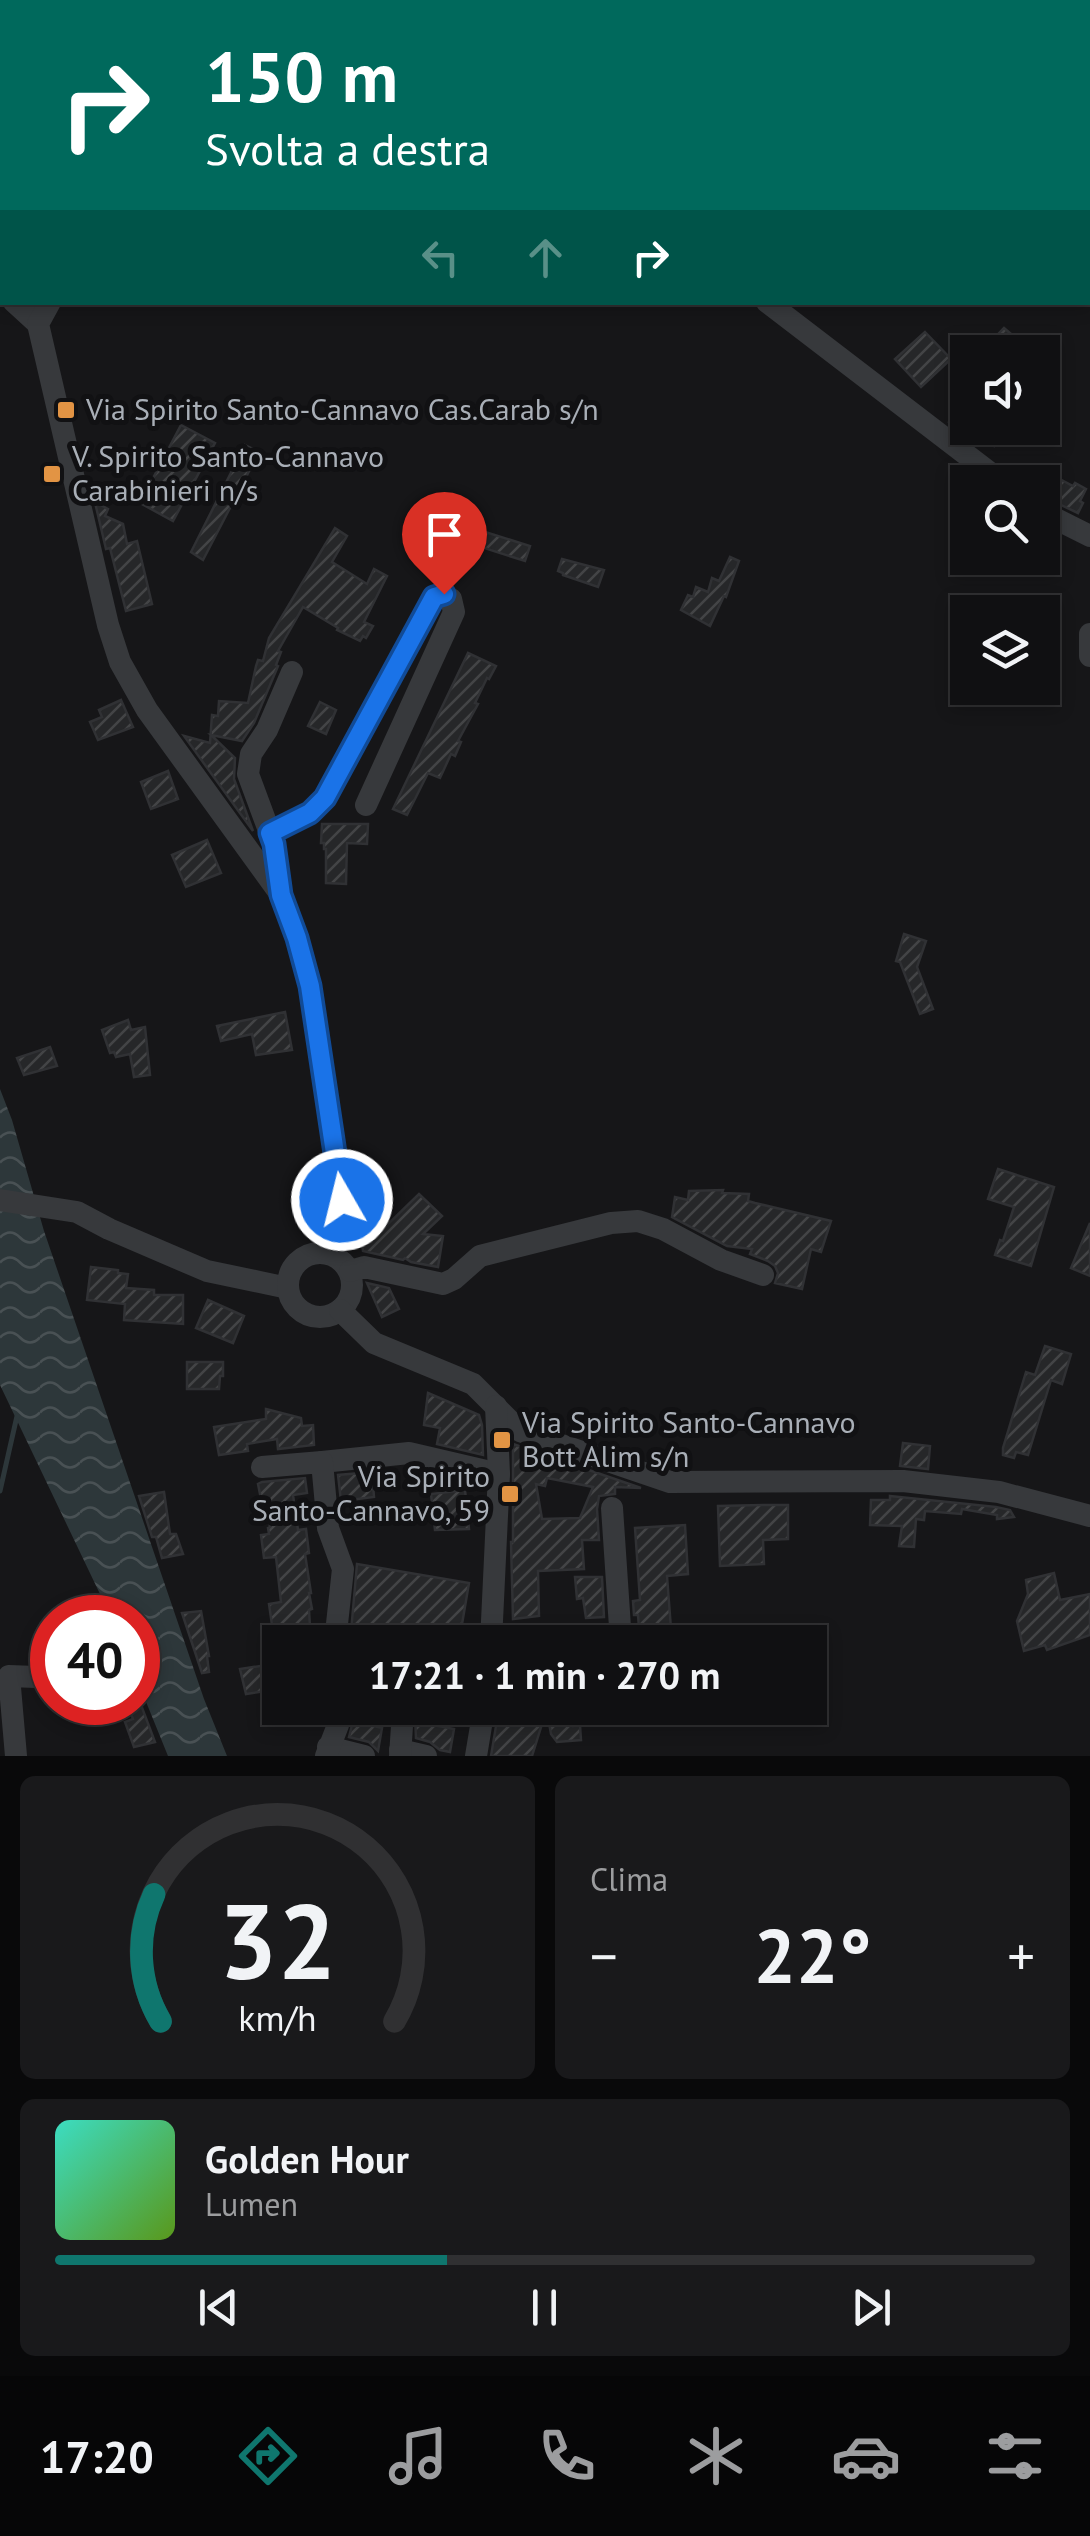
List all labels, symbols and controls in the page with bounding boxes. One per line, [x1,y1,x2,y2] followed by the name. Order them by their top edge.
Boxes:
[205,31,398,121] text: 150 m
[40,40,170,170] icon: right
[205,119,490,177] text: Svolta a destra
[413,230,468,285] icon: left
[518,230,573,285] icon: ahead
[623,230,678,285] icon: right
[950,335,1060,705] map controls
[950,335,1060,445] button: sound
[85,389,599,428] place label: Via Spirito Santo-Cannavo Cas.Carab s/n
[55,399,77,421] marker: Via Spirito Santo-Cannavo Cas.Carab s/n
[71,436,384,509] place label: V. Spirito Santo-Cannavo Carabinieri n/s
[41,463,63,485] marker: V. Spirito Santo-Cannavo Carabinieri n/s
[950,465,1060,575] button: search
[402,492,487,595] pin
[417,507,472,562] icon: arrive
[950,595,1060,705] button: layers
[290,1148,394,1252] position arrow
[521,1402,856,1475] place label: Via Spirito Santo-Cannavo Bott Alim s/n
[491,1429,513,1451] marker: Via Spirito Santo-Cannavo Bott Alim s/n
[252,1456,490,1529] place label: Via Spirito Santo-Cannavo, 59
[499,1483,521,1505] marker: Via Spirito Santo-Cannavo, 59
[30,1595,160,1725] speed limit sign: 40
[369,1650,720,1699] text: 17:21 · 1 min · 270 m
[590,1858,668,1900] text: Clima
[219,1873,336,2008] text: 32
[754,1907,871,2004] text: 22°
[590,1920,618,1991] text: −
[1007,1920,1035,1991] text: +
[238,1995,317,2041] text: km/h
[205,2134,409,2183] text: Golden Hour
[205,2183,298,2225] text: Lumen
[191,2280,246,2335] icon: previous
[517,2280,572,2335] icon: pause
[844,2280,899,2335] icon: next
[233,2421,303,2491] icon: directions
[383,2421,453,2491] icon: music
[532,2421,602,2491] icon: phone
[681,2421,751,2491] icon: climate
[831,2421,901,2491] icon: car
[980,2421,1050,2491] icon: filters
[40,2427,154,2485] text: 17:20

